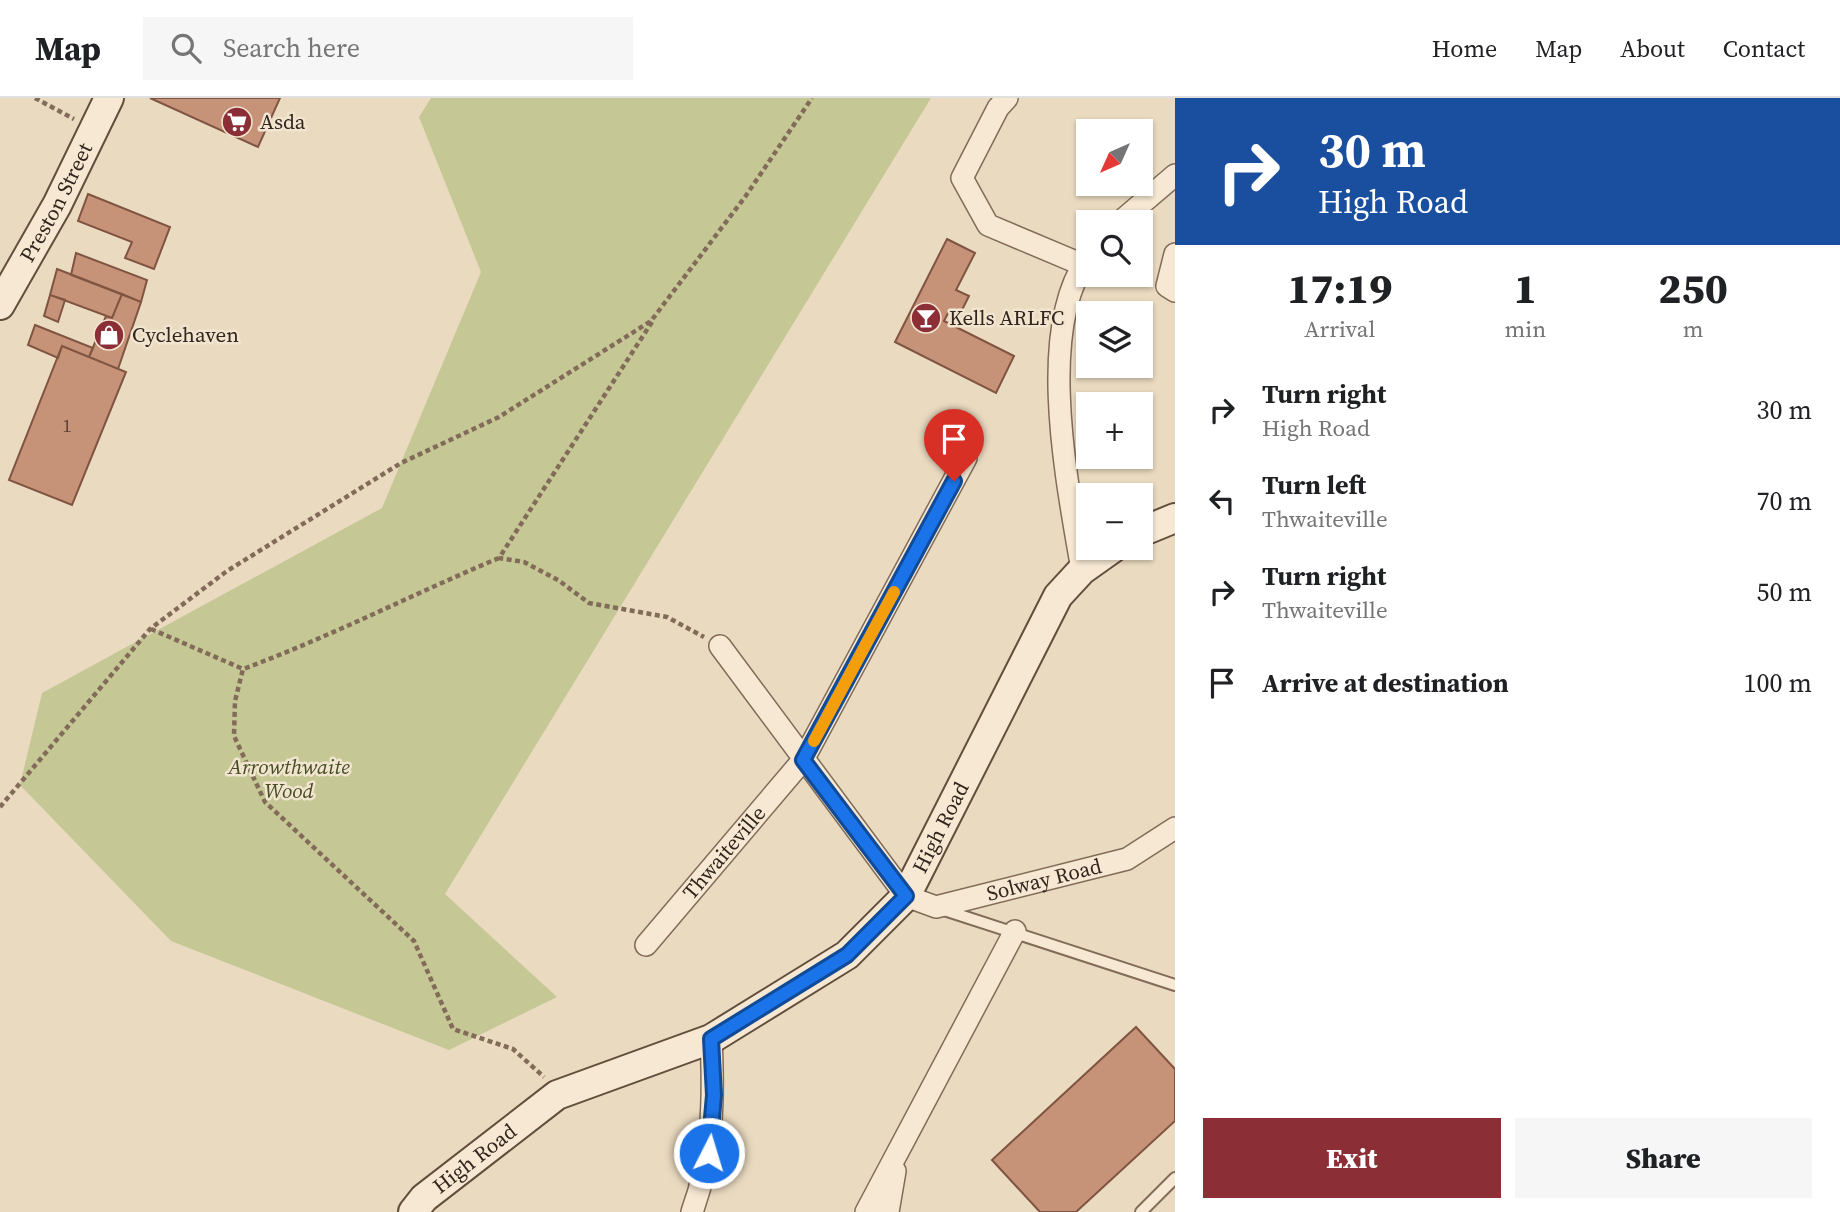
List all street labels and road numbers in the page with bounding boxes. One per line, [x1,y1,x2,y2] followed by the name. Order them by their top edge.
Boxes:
[12,138,99,267] street label: Preston Street
[905,777,976,878] street label: High Road
[676,799,772,906] street label: Thwaiteville
[983,851,1105,908] street label: Solway Road
[427,1117,522,1200] street label: High Road

